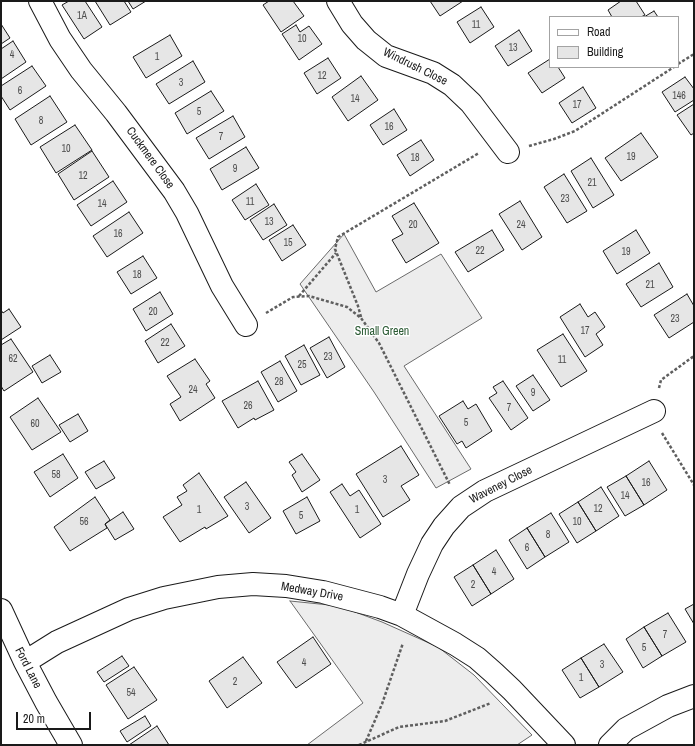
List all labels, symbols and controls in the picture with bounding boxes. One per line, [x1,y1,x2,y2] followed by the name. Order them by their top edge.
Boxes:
[77,10,87,22] house number: 1A
[549,16,679,68] legend
[472,19,480,31] house number: 11
[587,24,611,40] text: Road
[297,33,307,45] house number: 10
[508,42,518,54] house number: 13
[587,44,623,60] text: Building
[380,45,450,89] street label: Windrush Close
[10,49,14,61] house number: 4
[155,51,159,63] house number: 1
[317,70,327,82] house number: 12
[179,77,183,89] house number: 3
[18,85,22,97] house number: 6
[672,90,686,102] house number: 146
[350,93,360,105] house number: 14
[572,99,582,111] house number: 17
[197,106,201,118] house number: 5
[39,115,43,127] house number: 8
[384,121,394,133] house number: 16
[123,124,177,192] street label: Cuckmere Close
[219,131,223,143] house number: 7
[61,143,71,155] house number: 10
[626,151,636,163] house number: 19
[410,152,420,164] house number: 18
[233,163,237,175] house number: 9
[78,170,88,182] house number: 12
[587,177,597,189] house number: 21
[560,193,570,205] house number: 23
[246,196,254,208] house number: 11
[97,198,107,210] house number: 14
[264,216,274,228] house number: 13
[408,219,418,231] house number: 20
[516,219,526,231] house number: 24
[113,228,123,240] house number: 16
[283,237,293,249] house number: 15
[475,245,485,257] house number: 22
[621,246,631,258] house number: 19
[132,269,142,281] house number: 18
[645,279,655,291] house number: 21
[148,306,158,318] house number: 20
[670,313,680,325] house number: 23
[355,325,409,339] park label: Small Green
[580,325,590,337] house number: 17
[160,337,170,349] house number: 22
[323,351,333,363] house number: 23
[8,353,18,365] house number: 62
[558,354,566,366] house number: 11
[297,359,307,371] house number: 25
[274,376,284,388] house number: 28
[188,384,198,396] house number: 24
[531,387,535,399] house number: 9
[243,400,253,412] house number: 26
[507,402,511,414] house number: 7
[464,417,468,429] house number: 5
[30,418,40,430] house number: 60
[467,463,535,507] street label: Waveney Close
[51,469,61,481] house number: 58
[383,474,387,486] house number: 3
[641,477,651,489] house number: 16
[620,490,630,502] house number: 14
[245,501,249,513] house number: 3
[593,503,603,515] house number: 12
[197,504,201,516] house number: 1
[355,504,359,516] house number: 1
[299,510,303,522] house number: 5
[79,516,89,528] house number: 56
[572,516,582,528] house number: 10
[546,529,550,541] house number: 8
[525,542,529,554] house number: 6
[492,566,496,578] house number: 4
[280,579,344,605] street label: Medway Drive
[471,579,475,591] house number: 2
[663,629,667,641] house number: 7
[642,642,646,654] house number: 5
[12,645,44,691] street label: Ford Lane
[302,657,306,669] house number: 4
[600,659,604,671] house number: 3
[579,672,583,684] house number: 1
[233,676,237,688] house number: 2
[126,687,136,699] house number: 54
[18,704,93,730] scale bar
[23,711,45,727] text: 20 m

